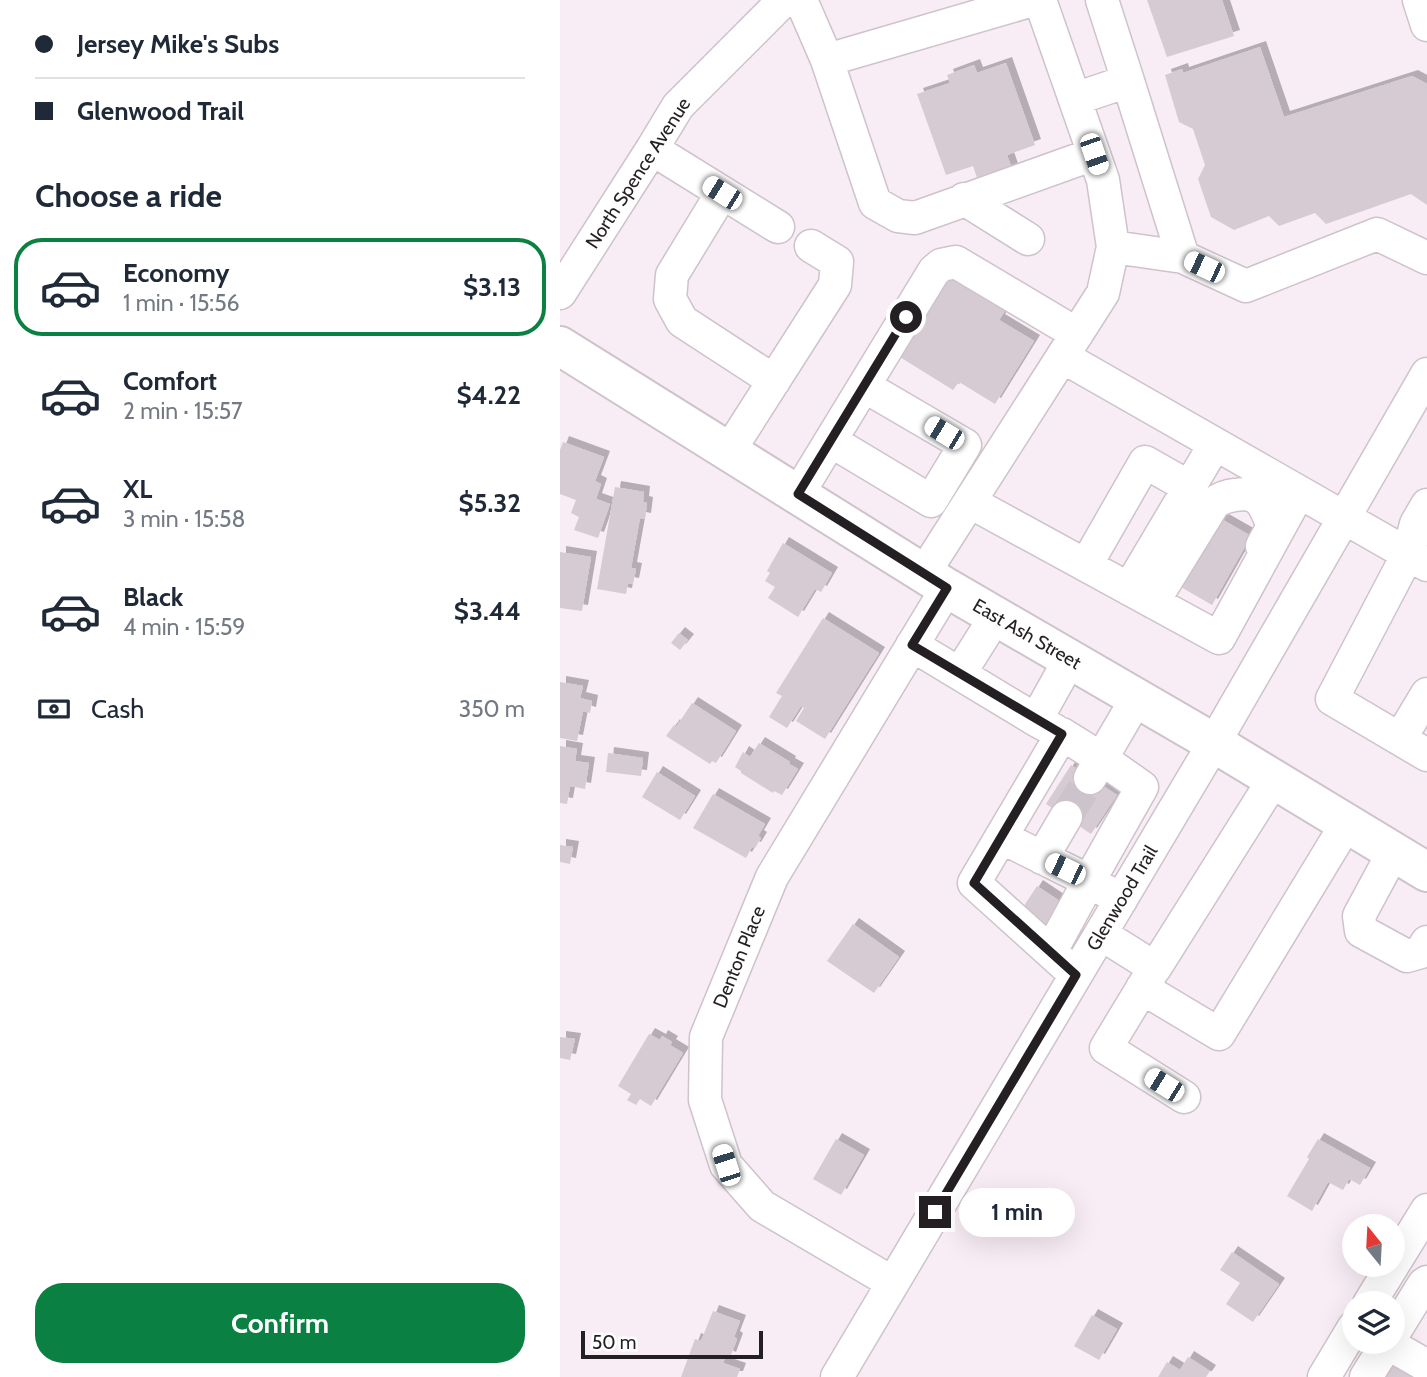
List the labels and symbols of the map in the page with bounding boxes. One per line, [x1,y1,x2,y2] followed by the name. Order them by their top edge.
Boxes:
[581,93,696,253] street label: North Spence Avenue
[1078,131,1111,177] car
[699,173,746,213] car
[1181,249,1228,285] car
[890,301,922,333] route start
[921,413,968,453] car
[969,594,1086,675] street label: East Ash Street
[1082,841,1163,955] street label: Glenwood Trail
[1042,850,1089,888] car
[708,902,770,1011] street label: Denton Place
[1141,1065,1188,1105] car
[710,1142,743,1188] car
[960,1188,1075,1236] callout: 1 min
[919,1196,951,1228] route end
[1342,1214,1405,1278] north arrow
[581,1328,763,1360] scale bar

